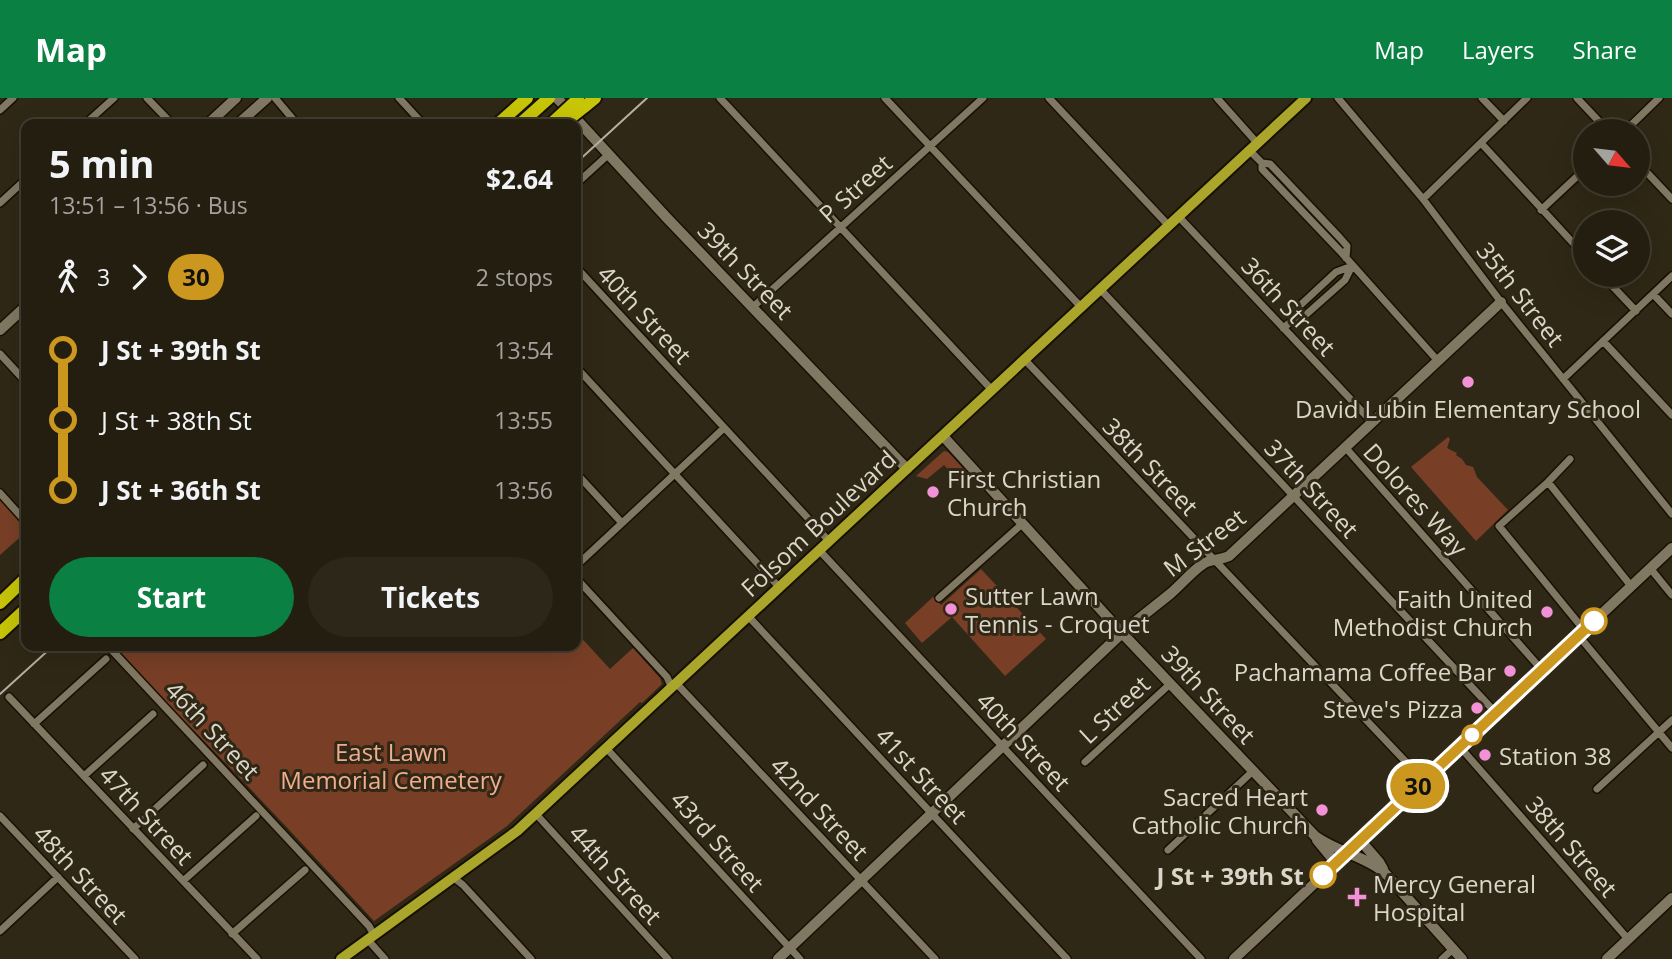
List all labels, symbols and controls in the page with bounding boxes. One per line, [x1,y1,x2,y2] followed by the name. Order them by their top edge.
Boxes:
[35,27,107,72] text: Map
[1374,33,1424,66] text: Map
[1462,33,1535,66] text: Layers
[1573,33,1637,66] text: Share
[1573,119,1650,196] north arrow
[1573,119,1650,287] map controls
[49,137,154,189] text: 5 min
[811,146,899,230] street label: P Street
[486,161,553,197] text: $2.64
[49,189,248,221] text: 13:51 – 13:56 · Bus
[1573,210,1650,287] button: layers
[691,214,801,326] street label: 39th Street
[1470,235,1572,353] street label: 35th Street
[1235,249,1343,363] street label: 36th Street
[591,257,699,371] street label: 40th Street
[49,258,87,296] icon: walk
[120,258,158,296] icon: forward
[182,260,210,293] text: 30
[97,261,110,293] text: 3
[476,261,553,293] text: 2 stops
[101,332,261,368] text: J St + 39th St
[494,334,553,366] text: 13:54
[1460,374,1476,390] marker: David Lubin Elementary School
[1295,392,1641,425] place label: David Lubin Elementary School
[101,402,252,438] text: J St + 38th St
[494,404,553,436] text: 13:55
[1096,410,1206,522] street label: 38th Street
[1258,431,1366,545] street label: 37th Street
[1357,436,1476,563] street label: Dolores Way
[733,442,903,604] street label: Folsom Boulevard
[947,462,1101,523] place label: First Christian Church
[101,472,261,508] text: J St + 36th St
[494,474,553,506] text: 13:56
[925,484,941,500] marker: First Christian Church
[1156,500,1252,584] street label: M Street
[49,557,294,637] button: Start
[308,557,553,637] button: Tickets
[965,579,1150,640] place label: Sutter Lawn Tennis - Croquet
[1333,582,1533,643] place label: Faith United Methodist Church
[943,601,959,617] marker: Sutter Lawn Tennis - Croquet
[1539,604,1555,620] marker: Faith United Methodist Church
[1581,608,1607,634] unlabelled marker
[1155,637,1263,751] street label: 39th Street
[1234,655,1496,688] place label: Pachamama Coffee Bar
[1502,663,1518,679] marker: Pachamama Coffee Bar
[1071,668,1157,750] street label: L Street
[159,673,267,787] street label: 46th Street
[970,684,1078,798] street label: 40th Street
[1323,692,1463,725] place label: Steve's Pizza
[1469,700,1485,716] marker: Steve's Pizza
[869,720,975,830] street label: 41st Street
[1462,725,1482,745] unlabelled marker
[280,735,503,796] park label: East Lawn Memorial Cemetery
[1499,739,1612,772] place label: Station 38
[1477,747,1493,763] marker: Station 38
[764,749,876,867] street label: 42nd Street
[93,758,201,872] street label: 47th Street
[1386,763,1450,809] line badge: 30
[1404,769,1432,802] text: 30
[1131,780,1308,841] place label: Sacred Heart Catholic Church
[664,783,772,899] street label: 43rd Street
[1519,788,1625,904] street label: 38th Street
[1314,802,1330,818] marker: Sacred Heart Catholic Church
[27,817,135,931] street label: 48th Street
[562,817,670,931] street label: 44th Street
[1154,859,1304,892] place label: J St + 39th St
[1310,862,1336,888] marker: J St + 39th St
[1373,867,1536,928] place label: Mercy General Hospital
[1347,887,1367,907] marker: Mercy General Hospital

